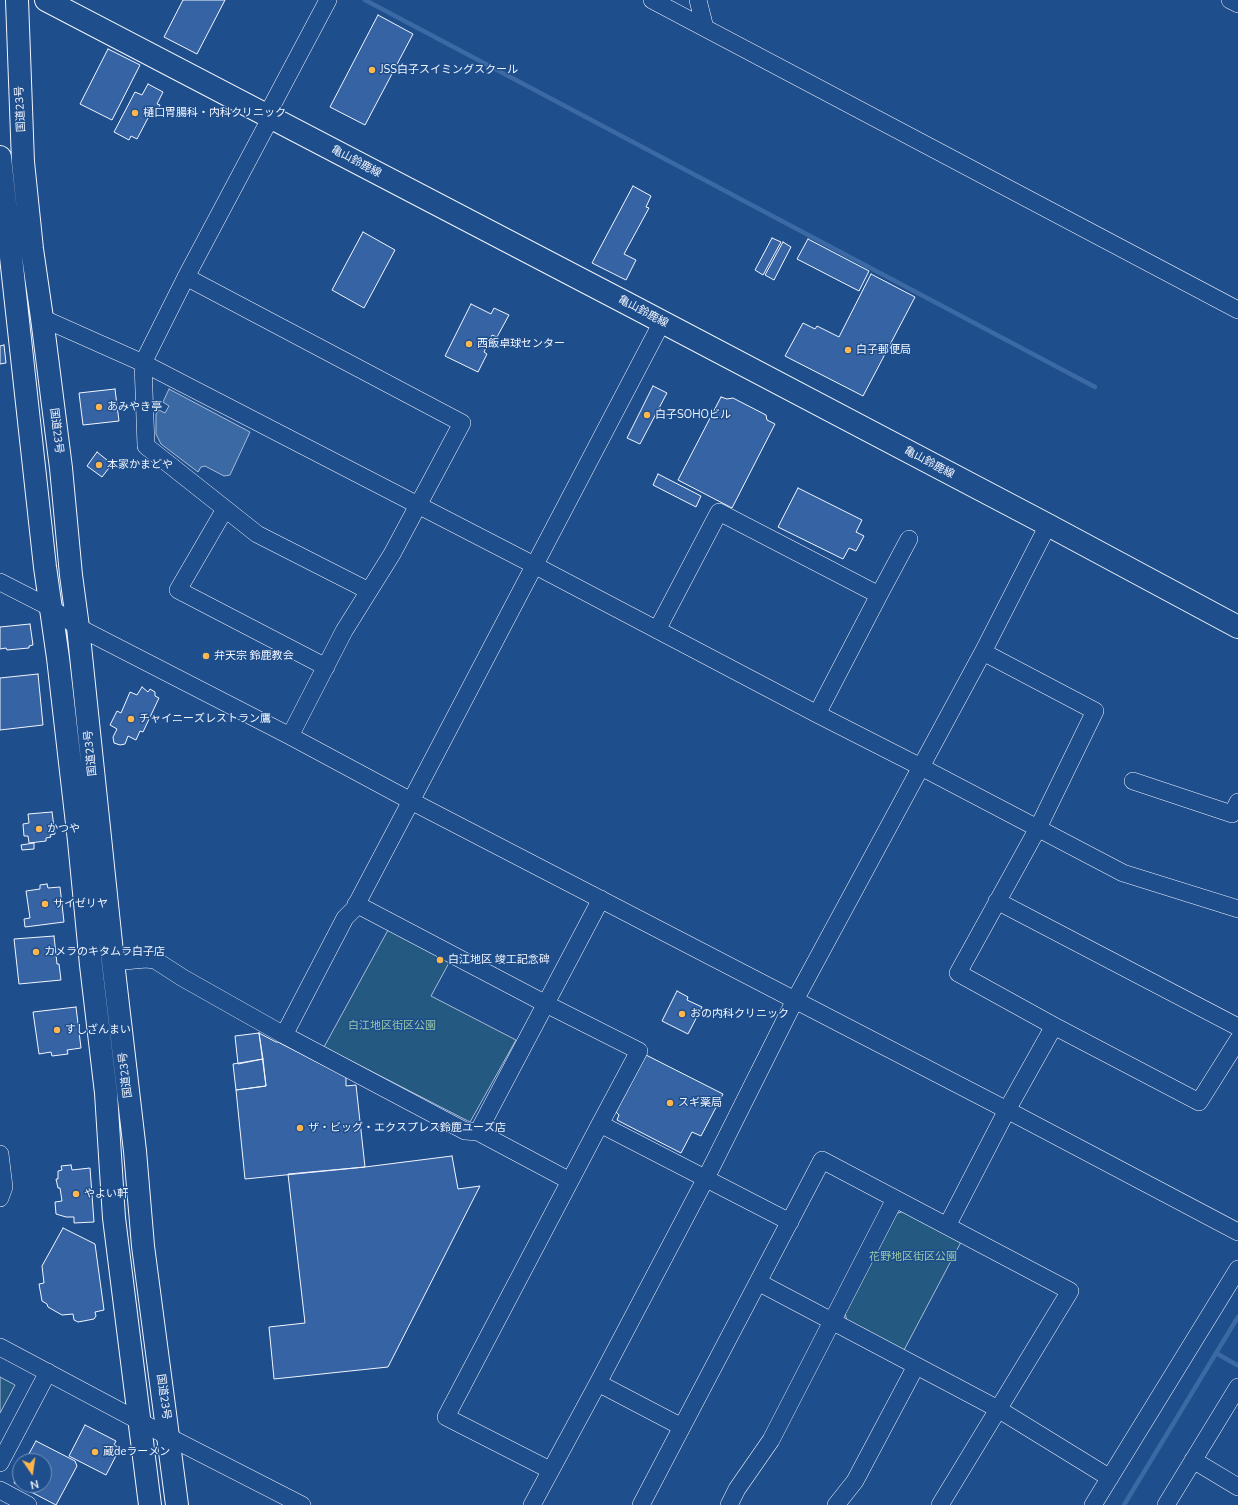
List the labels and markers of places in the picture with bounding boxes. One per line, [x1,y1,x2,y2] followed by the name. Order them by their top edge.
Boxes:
[380,63,518,77] place label: JSS白子スイミングスクール
[367,65,377,75] marker: JSS白子スイミングスクール
[143,106,286,120] place label: 樋口胃腸科・内科クリニック
[130,108,140,118] marker: 樋口胃腸科・内科クリニック
[477,337,565,351] place label: 西飯卓球センター
[464,339,474,349] marker: 西飯卓球センター
[856,343,911,357] place label: 白子郵便局
[843,345,853,355] marker: 白子郵便局
[107,400,162,414] place label: あみやき亭
[94,402,104,412] marker: あみやき亭
[655,408,731,422] place label: 白子SOHOビル
[642,410,652,420] marker: 白子SOHOビル
[107,458,173,472] place label: 本家かまどや
[94,460,104,470] marker: 本家かまどや
[214,649,294,663] place label: 弁天宗 鈴鹿教会
[201,651,211,661] marker: 弁天宗 鈴鹿教会
[139,712,271,726] place label: チャイニーズレストラン鷹
[126,714,136,724] marker: チャイニーズレストラン鷹
[47,822,80,836] place label: かつや
[34,824,44,834] marker: かつや
[53,897,108,911] place label: サイゼリヤ
[40,899,50,909] marker: サイゼリヤ
[44,945,165,959] place label: カメラのキタムラ白子店
[31,947,41,957] marker: カメラのキタムラ白子店
[448,953,550,967] place label: 白江地区 竣工記念碑
[435,955,445,965] marker: 白江地区 竣工記念碑
[690,1007,789,1021] place label: おの内科クリニック
[677,1009,687,1019] marker: おの内科クリニック
[65,1023,131,1037] place label: すしざんまい
[52,1025,62,1035] marker: すしざんまい
[678,1096,722,1110] place label: スギ薬局
[665,1098,675,1108] marker: スギ薬局
[308,1121,506,1135] place label: ザ・ビッグ・エクスプレス鈴鹿ユーズ店
[295,1123,305,1133] marker: ザ・ビッグ・エクスプレス鈴鹿ユーズ店
[84,1187,128,1201] place label: やよい軒
[71,1189,81,1199] marker: やよい軒
[103,1445,170,1459] place label: 蔵deラーメン
[90,1447,100,1457] marker: 蔵deラーメン

